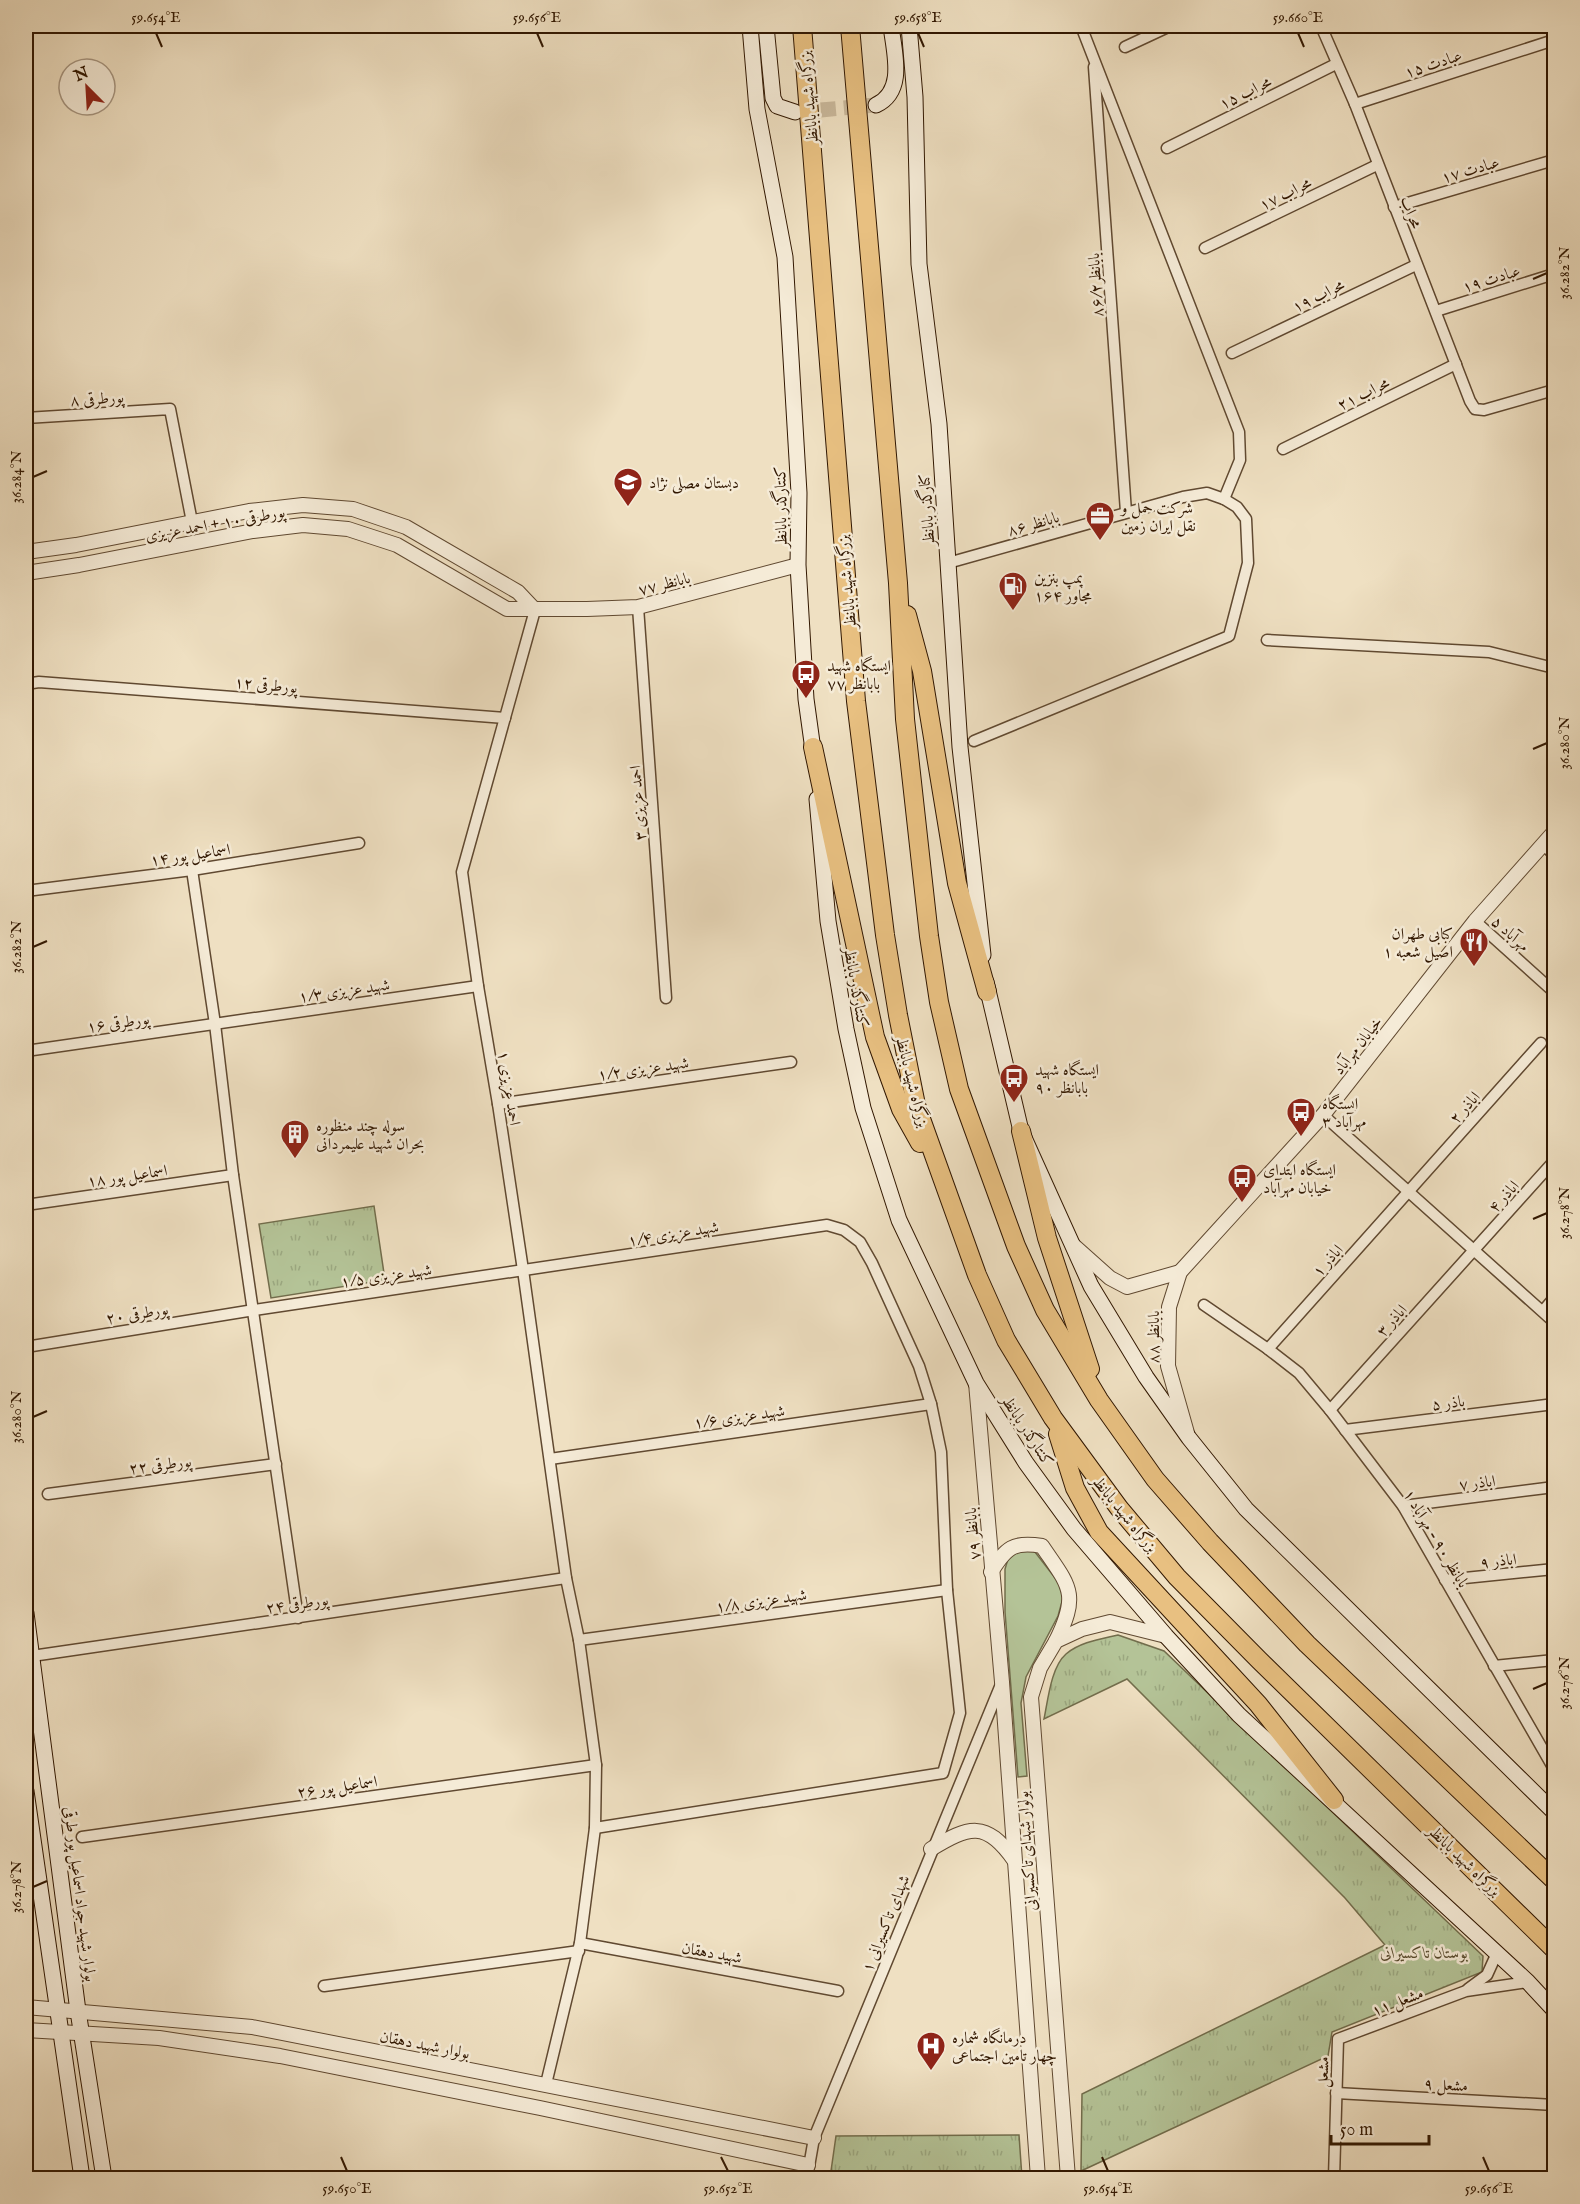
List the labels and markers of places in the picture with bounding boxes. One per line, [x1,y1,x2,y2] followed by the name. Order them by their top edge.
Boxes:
[612,466,644,508] school or university icon: دبستان مصلی نژاد
[649,474,739,494] place label: دبستان مصلی نژاد
[1119,499,1196,537] place label: شرکت حمل و نقل ایران زمین
[1084,500,1116,542] office icon: شرکت حمل و نقل ایران زمین
[1034,569,1092,607] place label: پمپ بنزین ۱۶۴ مجاور
[997,570,1029,612] fuel station icon: پمپ بنزین ۱۶۴ مجاور
[827,655,891,695] place label: ایستگاه شهید بابانظر ۷۷
[790,658,822,700] bus stop icon: ایستگاه شهید بابانظر ۷۷
[1383,925,1453,963] place label: کبابی طهران اصیل شعبه ۱
[1458,926,1490,968] restaurant icon: کبابی طهران اصیل شعبه ۱
[1035,1059,1099,1099] place label: ایستگاه شهید بابانظر ۹۰
[998,1062,1030,1104] bus stop icon: ایستگاه شهید بابانظر ۹۰
[1322,1093,1366,1133] place label: ایستگاه مهرآباد ۳
[1285,1096,1317,1138] bus stop icon: ایستگاه مهرآباد ۳
[316,1117,424,1155] place label: سوله چند منظوره بحران شهید علیمردانی
[279,1118,311,1160] building icon: سوله چند منظوره بحران شهید علیمردانی
[1263,1159,1336,1199] place label: ایستگاه ابتدای خیابان مهرآباد
[1226,1162,1258,1204] bus stop icon: ایستگاه ابتدای خیابان مهرآباد
[952,2027,1057,2067] place label: درمانگاه شماره چهار تامین اجتماعی
[915,2030,947,2072] hospital icon: درمانگاه شماره چهار تامین اجتماعی

